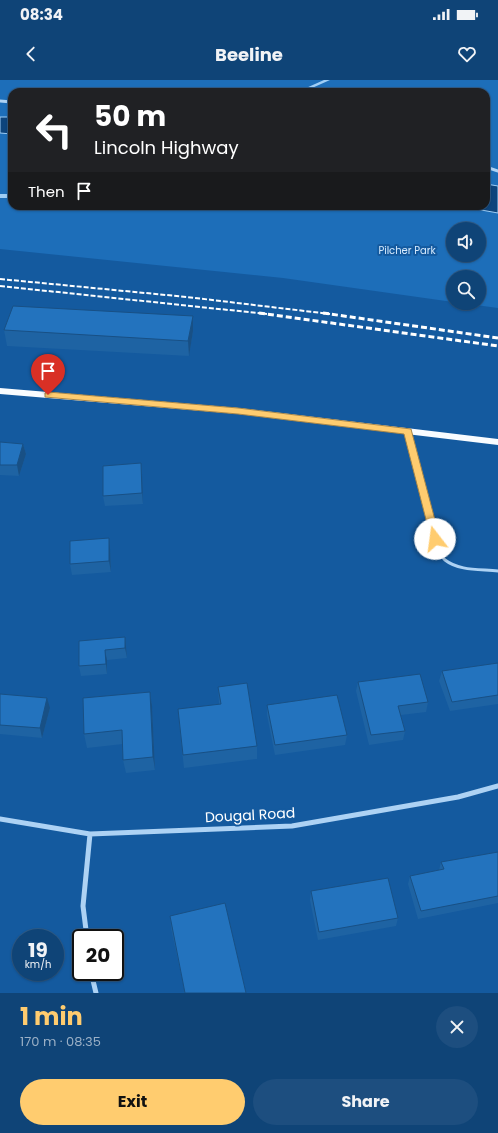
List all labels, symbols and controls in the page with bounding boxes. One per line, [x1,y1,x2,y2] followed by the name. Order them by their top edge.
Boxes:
[20,4,63,25] text: 08:34
[215,42,283,67] text: Beeline
[20,43,42,65] icon: back
[456,43,478,65] icon: heart
[94,97,166,136] text: 50 m
[28,104,80,156] icon: left
[94,135,239,160] text: Lincoln Highway
[73,180,95,202] icon: arrive
[28,181,65,202] text: Then
[446,222,486,310] map controls
[446,222,486,262] button: sound
[378,243,436,258] park label: Pilcher Park
[446,270,486,310] button: search
[31,354,65,395] pin
[37,360,59,382] icon: arrive
[414,518,456,560] position arrow
[204,803,296,827] street label: Dougal Road
[72,929,124,981] speed limit sign: 20
[28,936,48,964] text: 19
[25,957,51,972] text: km/h
[20,1000,83,1033] text: 1 min
[436,1006,478,1048] button: close
[20,1032,101,1051] text: 170 m · 08:35
[20,1079,245,1125] button: Exit
[253,1079,478,1125] button: Share

